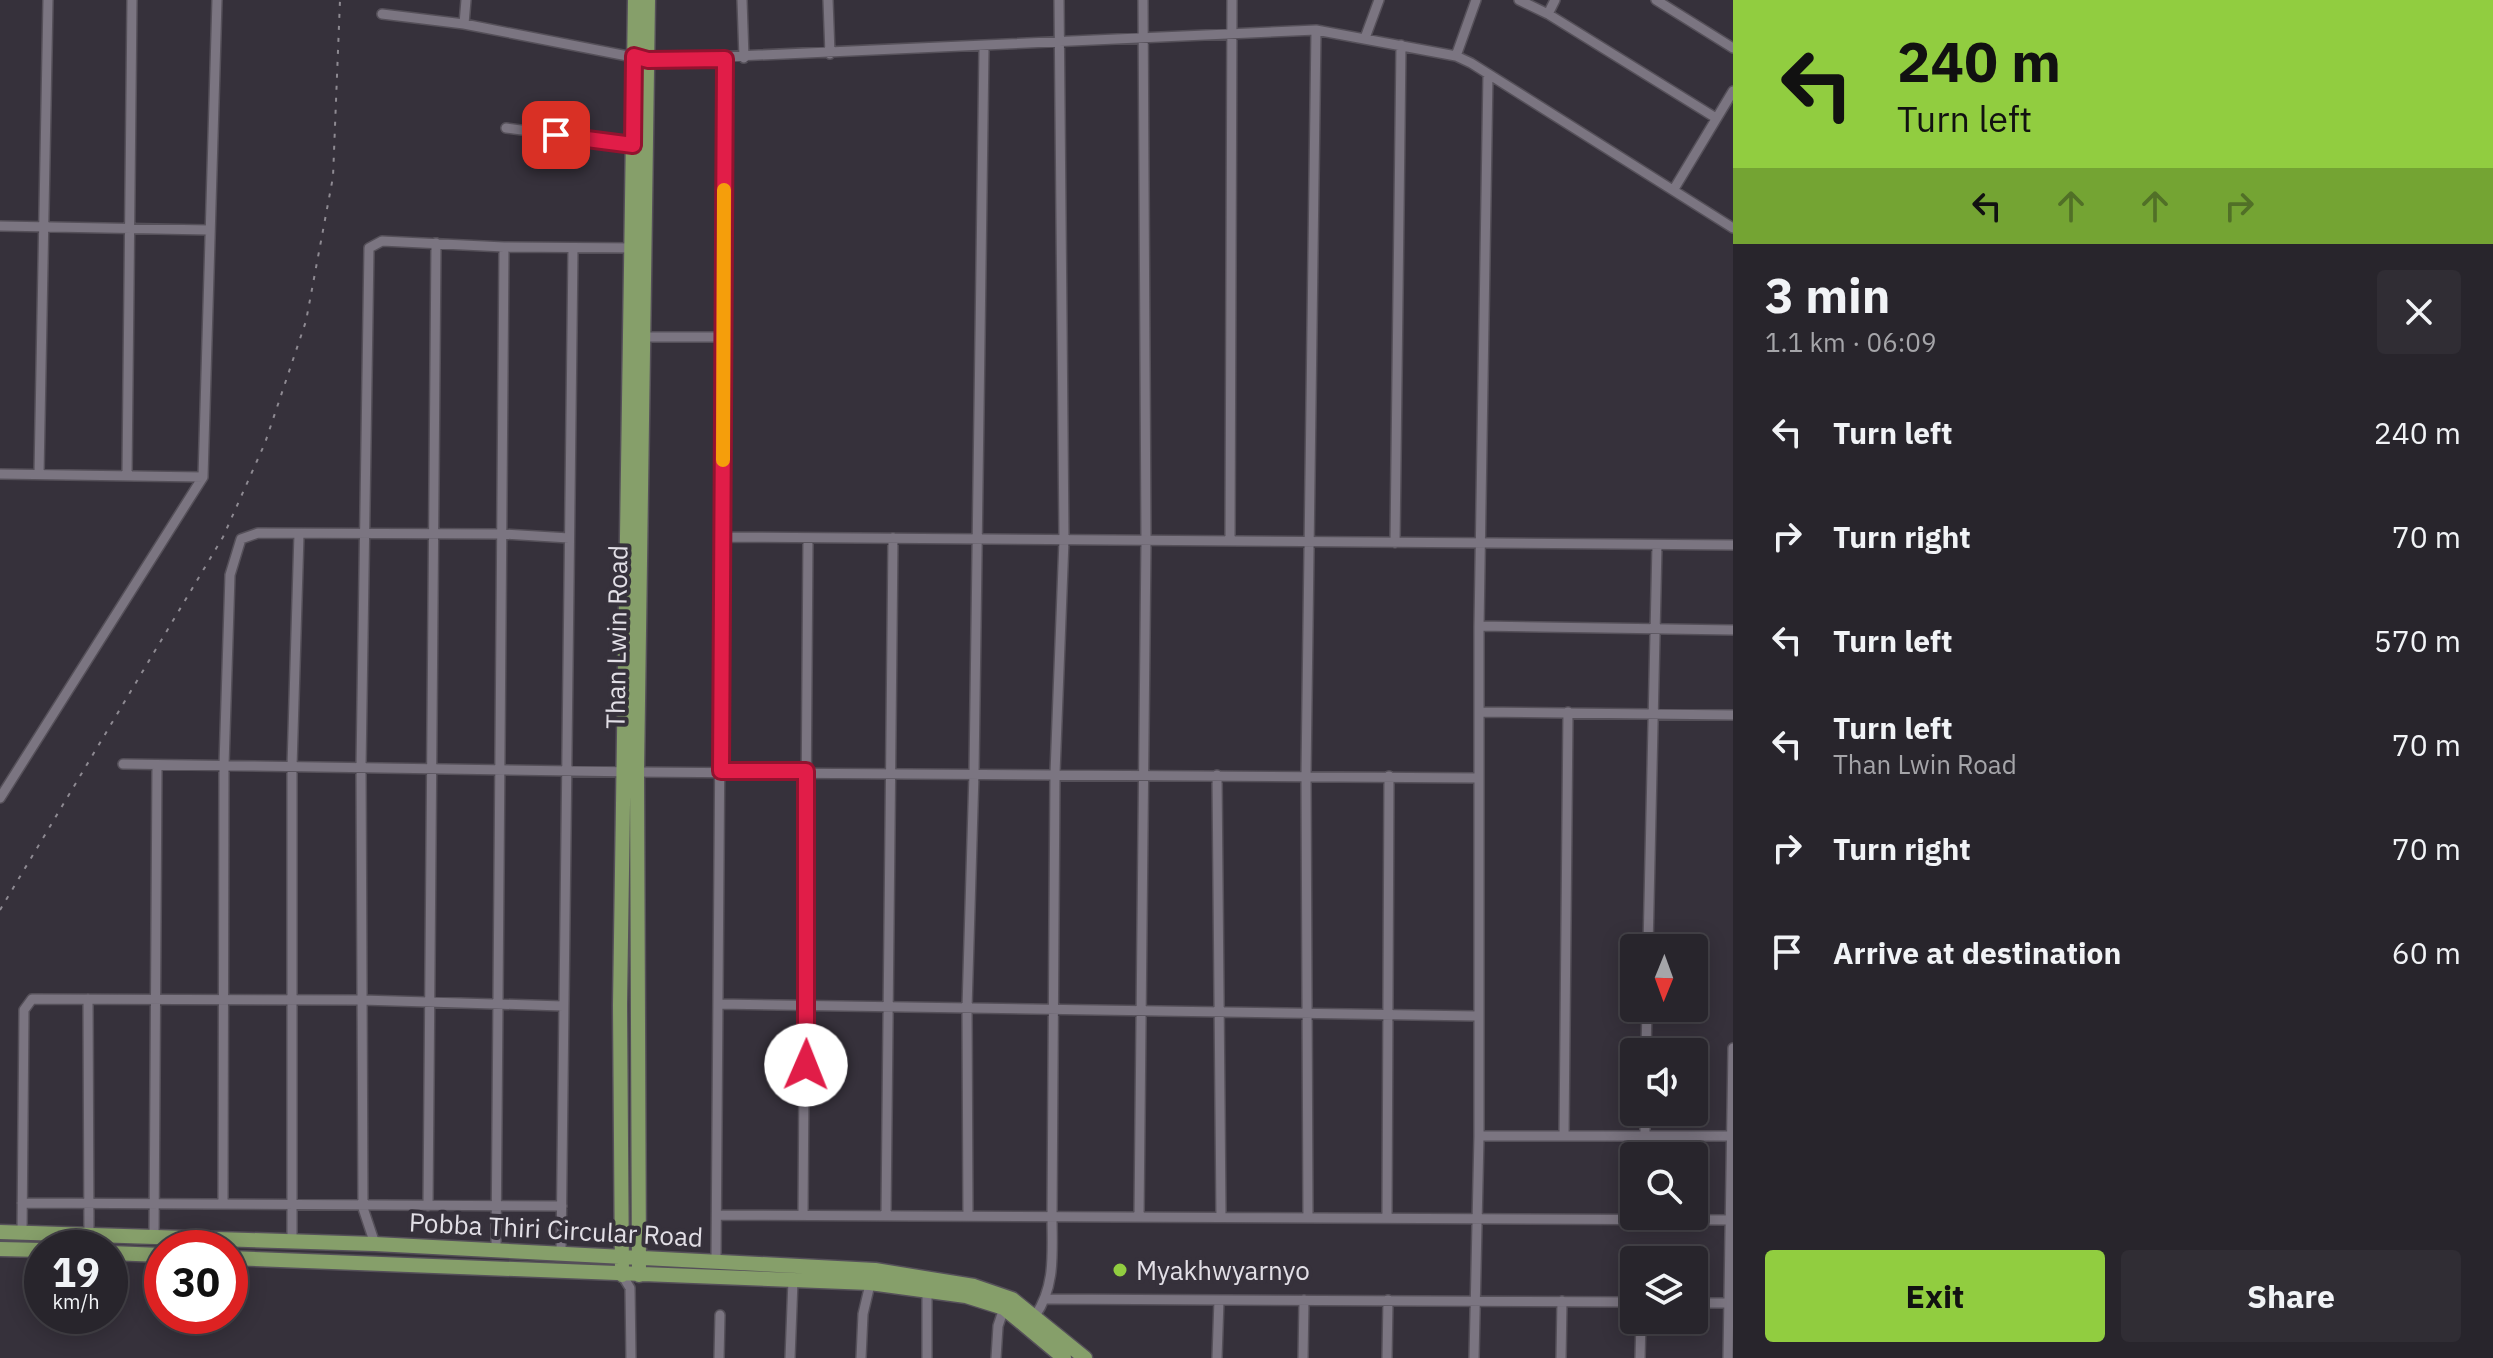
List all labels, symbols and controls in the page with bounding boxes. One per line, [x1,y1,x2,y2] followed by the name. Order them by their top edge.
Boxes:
[1897,25,2061,97] text: 240 m
[1765,32,1869,136] icon: left
[1897,95,2032,142] text: Turn left
[522,101,590,169] pin
[534,113,578,157] icon: arrive
[1965,184,2009,228] icon: left
[2049,184,2093,228] icon: ahead
[2133,184,2177,228] icon: ahead
[2217,184,2261,228] icon: right
[1765,264,1890,326] text: 3 min
[2377,270,2461,354] button: close
[1765,325,1937,359] text: 1.1 km · 06:09
[1765,410,1809,454] icon: left
[1833,413,1952,452] text: Turn left
[2374,413,2461,452] text: 240 m
[1765,514,1809,558] icon: right
[1833,517,1971,556] text: Turn right
[2392,517,2461,556] text: 70 m
[597,545,635,729] street label: Than Lwin Road
[1765,618,1809,662] icon: left
[1833,621,1952,660] text: Turn left
[2374,621,2461,660] text: 570 m
[1833,708,1952,747] text: Turn left
[1765,722,1809,766] icon: left
[2392,725,2461,764] text: 70 m
[1833,747,2017,781] text: Than Lwin Road
[1765,826,1809,870] icon: right
[1833,829,1971,868] text: Turn right
[2392,829,2461,868] text: 70 m
[1765,930,1809,974] icon: arrive
[1833,933,2121,972] text: Arrive at destination
[2392,933,2461,972] text: 60 m
[1620,934,1708,1022] north arrow
[1620,934,1708,1334] map controls
[764,1023,848,1107] position arrow
[1620,1038,1708,1126] button: sound
[1620,1142,1708,1230] button: search
[408,1204,704,1254] street label: Pobba Thiri Circular Road
[144,1230,248,1334] speed limit sign: 30
[52,1246,100,1298] text: 19
[1620,1246,1708,1334] button: layers
[1765,1250,2105,1342] button: Exit
[2121,1250,2461,1342] button: Share
[1136,1253,1310,1287] place label: Myakhwyarnyo
[1111,1261,1129,1279] marker: Myakhwyarnyo
[52,1288,100,1315] text: km/h

